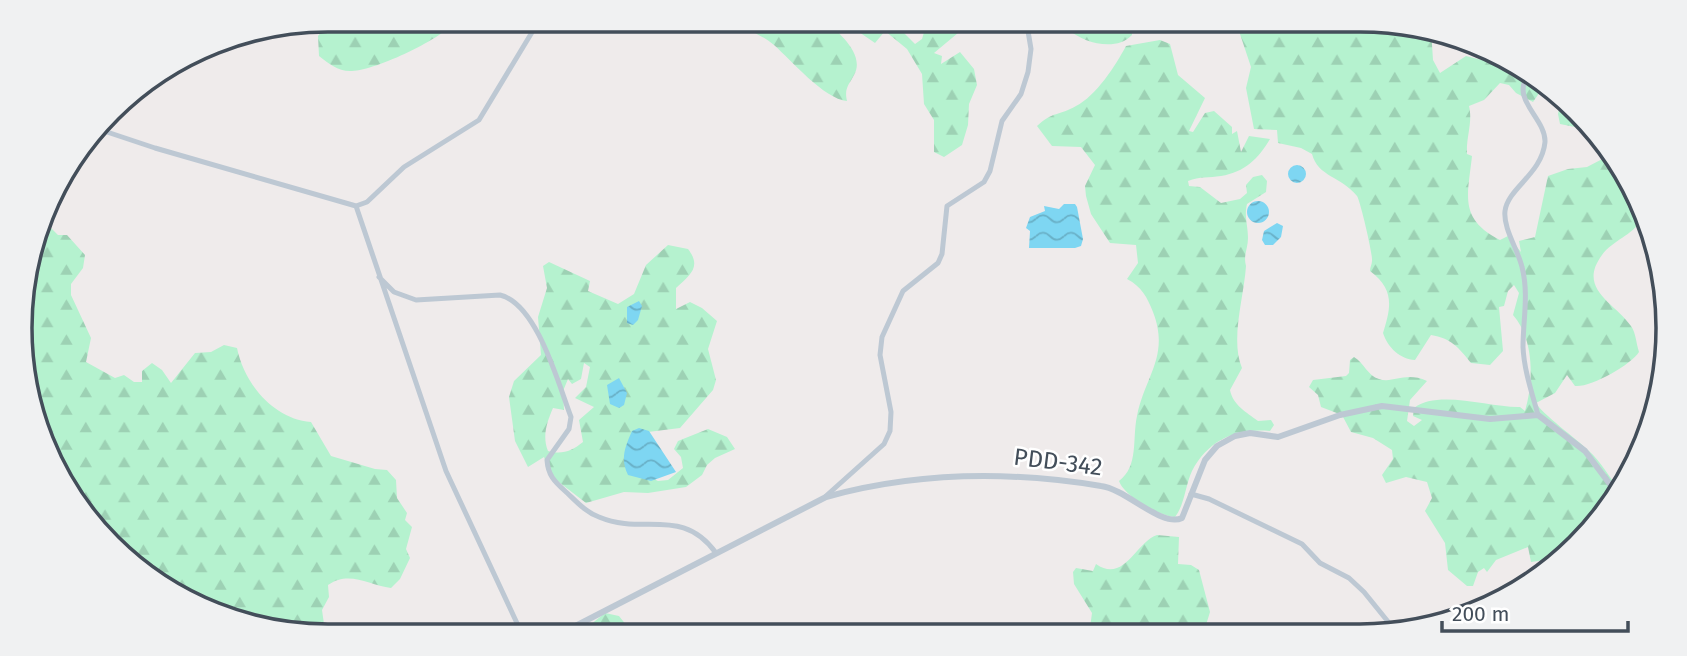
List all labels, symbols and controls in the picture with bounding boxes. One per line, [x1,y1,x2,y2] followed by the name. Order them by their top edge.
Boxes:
[1012,443,1104,481] street label: PDD-342
[1442,590,1628,634] scale bar
[1452,601,1509,627] text: 200 m

